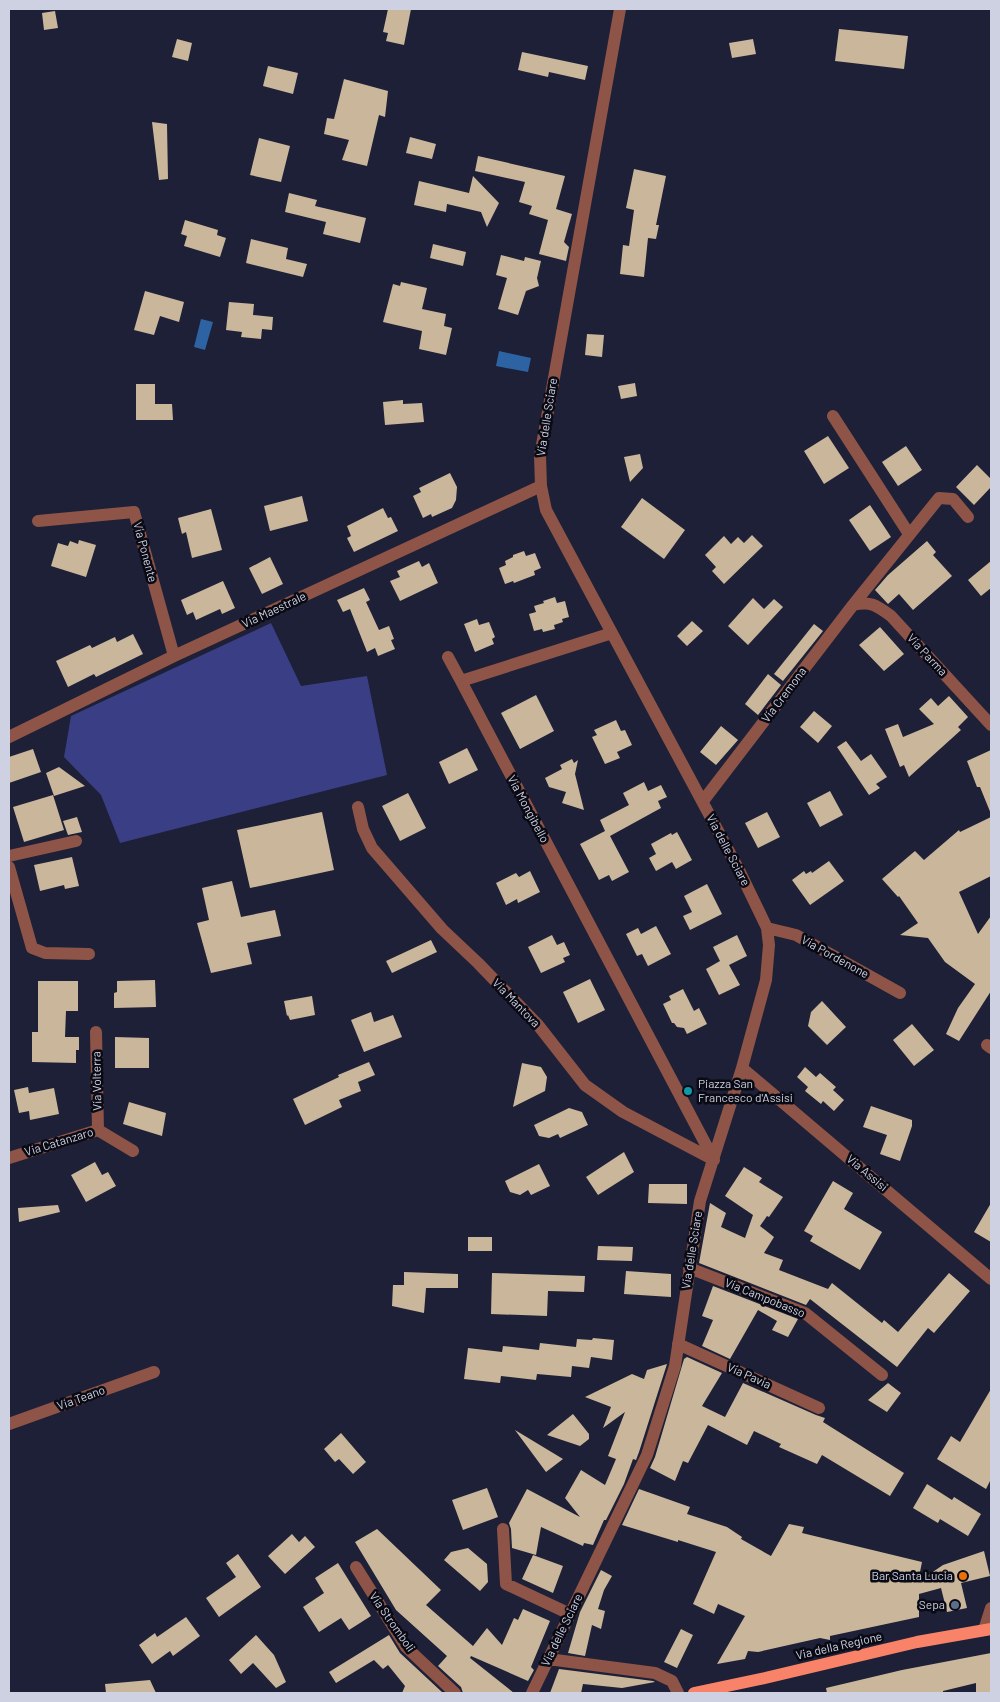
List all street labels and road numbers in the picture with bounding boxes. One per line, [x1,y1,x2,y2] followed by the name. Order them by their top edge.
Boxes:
[533,377,559,457] street label: Via delle Sciare
[131,520,161,583] street label: Via Ponente
[239,588,308,630] street label: Via Maestrale
[905,630,951,678] street label: Via Parma
[758,664,809,725] street label: Via Cremona
[505,772,553,845] street label: Via Mongibello
[704,811,754,888] street label: Via delle Sciare
[799,932,872,980] street label: Via Pordenone
[490,975,543,1029] street label: Via Mantova
[88,1051,104,1111] street label: Via Volterra
[23,1124,95,1158] street label: Via Catanzaro
[844,1151,891,1193] street label: Via Assisi
[678,1210,704,1290] street label: Via delle Sciare
[723,1275,808,1320] street label: Via Campobasso
[725,1359,774,1391] street label: Via Pavia
[55,1382,107,1412] street label: Via Teano
[367,1589,419,1654] street label: Via Stromboli
[537,1591,585,1668] street label: Via delle Sciare
[794,1628,883,1662] street label: Via della Regione

